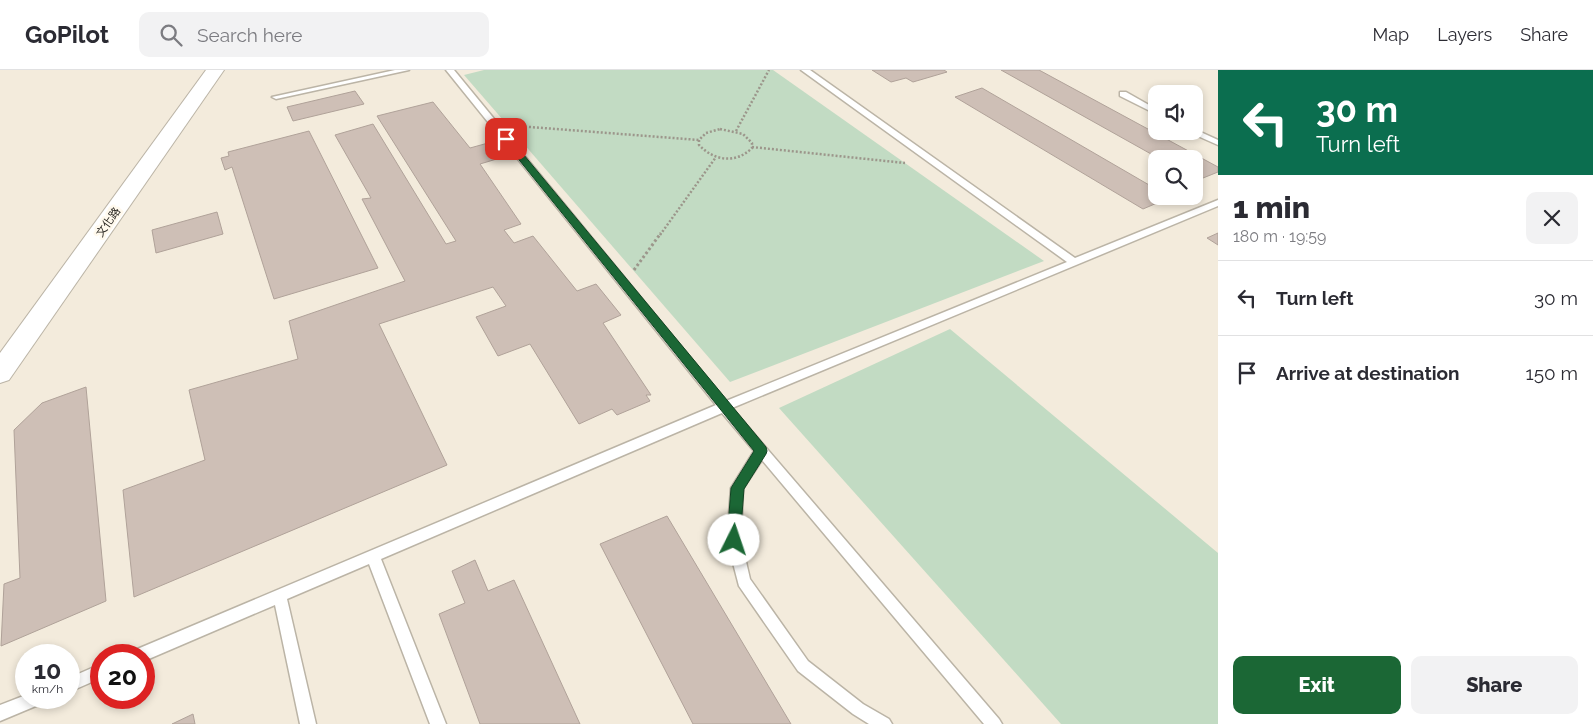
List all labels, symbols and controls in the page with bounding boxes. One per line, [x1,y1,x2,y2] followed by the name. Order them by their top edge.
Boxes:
[139,12,489,57] search box
[25,20,109,49] text: GoPilot
[157,21,185,49] icon: search
[197,24,303,46] text: Search here
[1373,24,1409,45] text: Map
[1437,24,1492,45] text: Layers
[1520,24,1568,45] text: Share
[1148,85,1203,205] map controls
[1148,85,1203,140] button: sound
[1316,89,1398,130] text: 30 m
[1233,90,1298,155] icon: left
[485,118,527,160] pin
[492,125,520,153] icon: arrive
[1316,131,1400,157] text: Turn left
[1148,150,1203,205] button: search
[1233,190,1310,225] text: 1 min
[1526,192,1578,244] button: close
[94,205,123,240] street label: 文化路
[1233,227,1326,246] text: 180 m · 19:59
[1233,284,1261,312] icon: left
[1276,287,1353,309] text: Turn left
[1534,287,1578,309] text: 30 m
[1233,359,1261,387] icon: arrive
[1276,362,1460,384] text: Arrive at destination
[1526,362,1578,384] text: 150 m
[707,513,759,565] position arrow
[90,644,155,709] speed limit sign: 20
[34,655,61,685] text: 10
[1233,656,1401,714] button: Exit
[1411,656,1578,714] button: Share
[32,682,63,696] text: km/h

